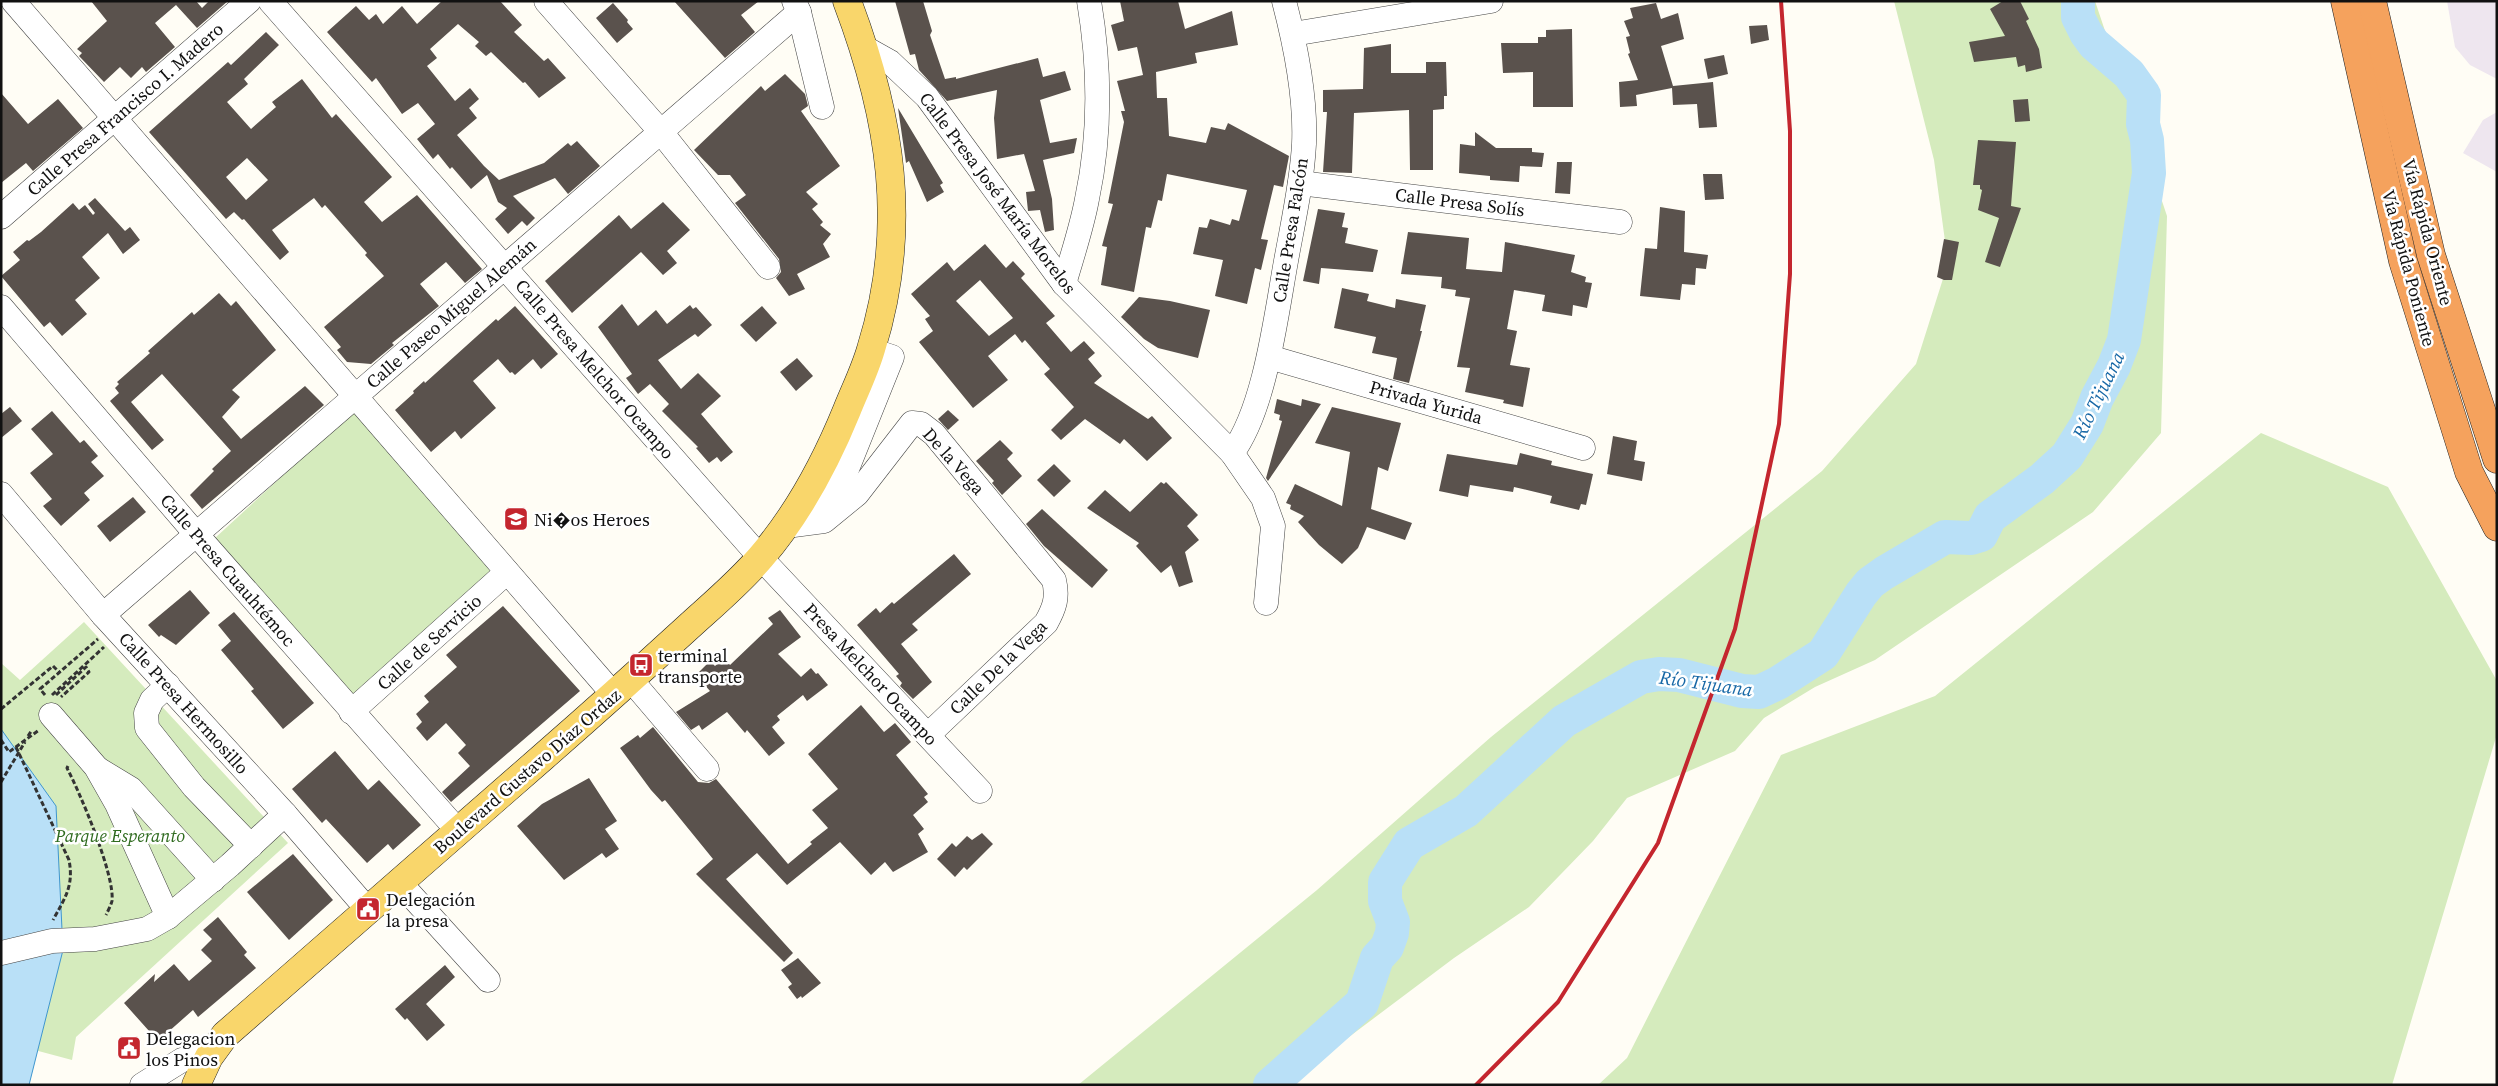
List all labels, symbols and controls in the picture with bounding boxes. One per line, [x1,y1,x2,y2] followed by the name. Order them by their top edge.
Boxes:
[21,16,229,201] street label: Calle Presa Francisco I. Madero
[914,87,1082,299] street label: Calle Presa José María Morelos
[1266,156,1314,304] street label: Calle Presa Falcón
[2396,156,2460,308] street label: Vía Rápida Oriente
[1394,182,1526,222] street label: Calle Presa Solís
[2376,187,2442,349] street label: Vía Rápida Poniente
[361,232,542,394] street label: Calle Paseo Miguel Alemán
[510,274,680,464] street label: Calle Presa Melchor Ocampo
[2065,347,2130,444] water label: Río Tijuana
[1367,374,1486,430] street label: Privada Yurida
[917,422,991,501] street label: De la Vega
[155,488,301,652] street label: Calle Presa Cuauhtémoc
[503,506,529,532] school or university icon: Ni�os Heroes
[534,507,650,532] place label: Ni�os Heroes
[371,588,487,696] street label: Calle de Servicio
[798,597,944,751] street label: Presa Melchor Ocampo
[944,613,1053,720] street label: Calle De la Vega
[113,627,255,780] street label: Calle Presa Hermosillo
[658,643,742,689] place label: terminal transporte
[628,652,654,678] bus stop icon: terminal transporte
[1657,663,1755,702] water label: Río Tijuana
[428,683,626,859] street label: Boulevard Gustavo Díaz Ordaz
[54,823,185,848] park label: Parque Esperanto
[386,887,475,933] place label: Delegación la presa
[355,896,381,922] public building icon: Delegación la presa
[146,1026,235,1072] place label: Delegacion los Pinos
[116,1035,142,1061] public building icon: Delegacion los Pinos

